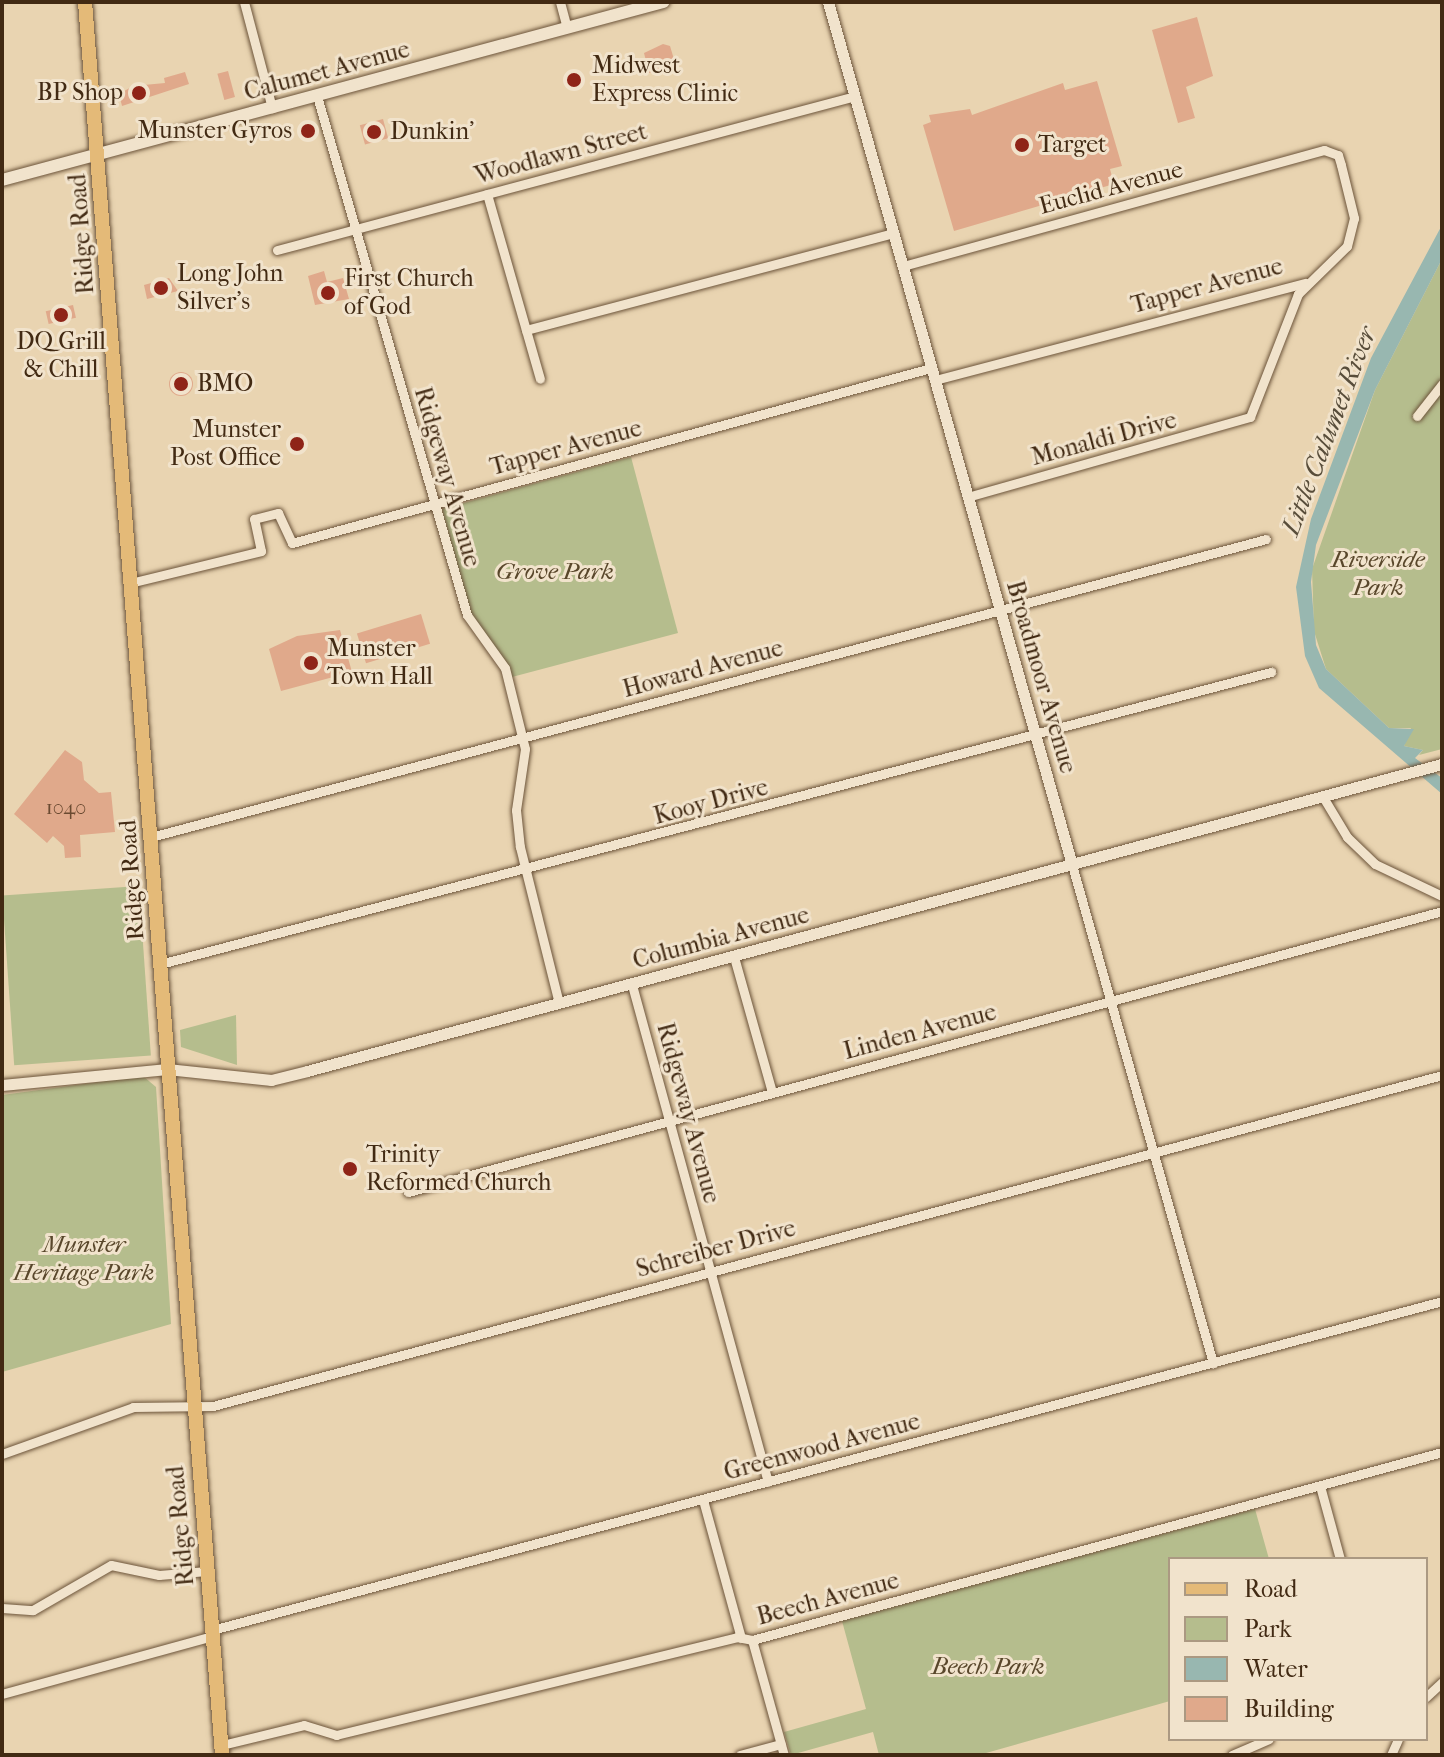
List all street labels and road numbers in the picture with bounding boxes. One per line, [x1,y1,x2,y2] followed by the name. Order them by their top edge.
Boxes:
[241,35,413,107] street label: Calumet Avenue
[472,117,650,191] street label: Woodlawn Street
[1036,155,1186,221] street label: Euclid Avenue
[63,173,101,295] street label: Ridge Road
[1128,252,1286,320] street label: Tapper Avenue
[408,384,486,570] street label: Ridgeway Avenue
[1028,406,1180,472] street label: Monaldi Drive
[487,414,645,482] street label: Tapper Avenue
[1000,577,1082,777] street label: Broadmoor Avenue
[620,634,786,704] street label: Howard Avenue
[651,773,771,831] street label: Kooy Drive
[113,819,151,941] street label: Ridge Road
[630,901,812,975] street label: Columbia Avenue
[841,998,999,1066] street label: Linden Avenue
[650,1020,726,1206] street label: Ridgeway Avenue
[633,1214,799,1284] street label: Schreiber Drive
[721,1407,923,1487] street label: Greenwood Avenue
[161,1465,201,1587] street label: Ridge Road
[754,1566,902,1632] street label: Beech Avenue

